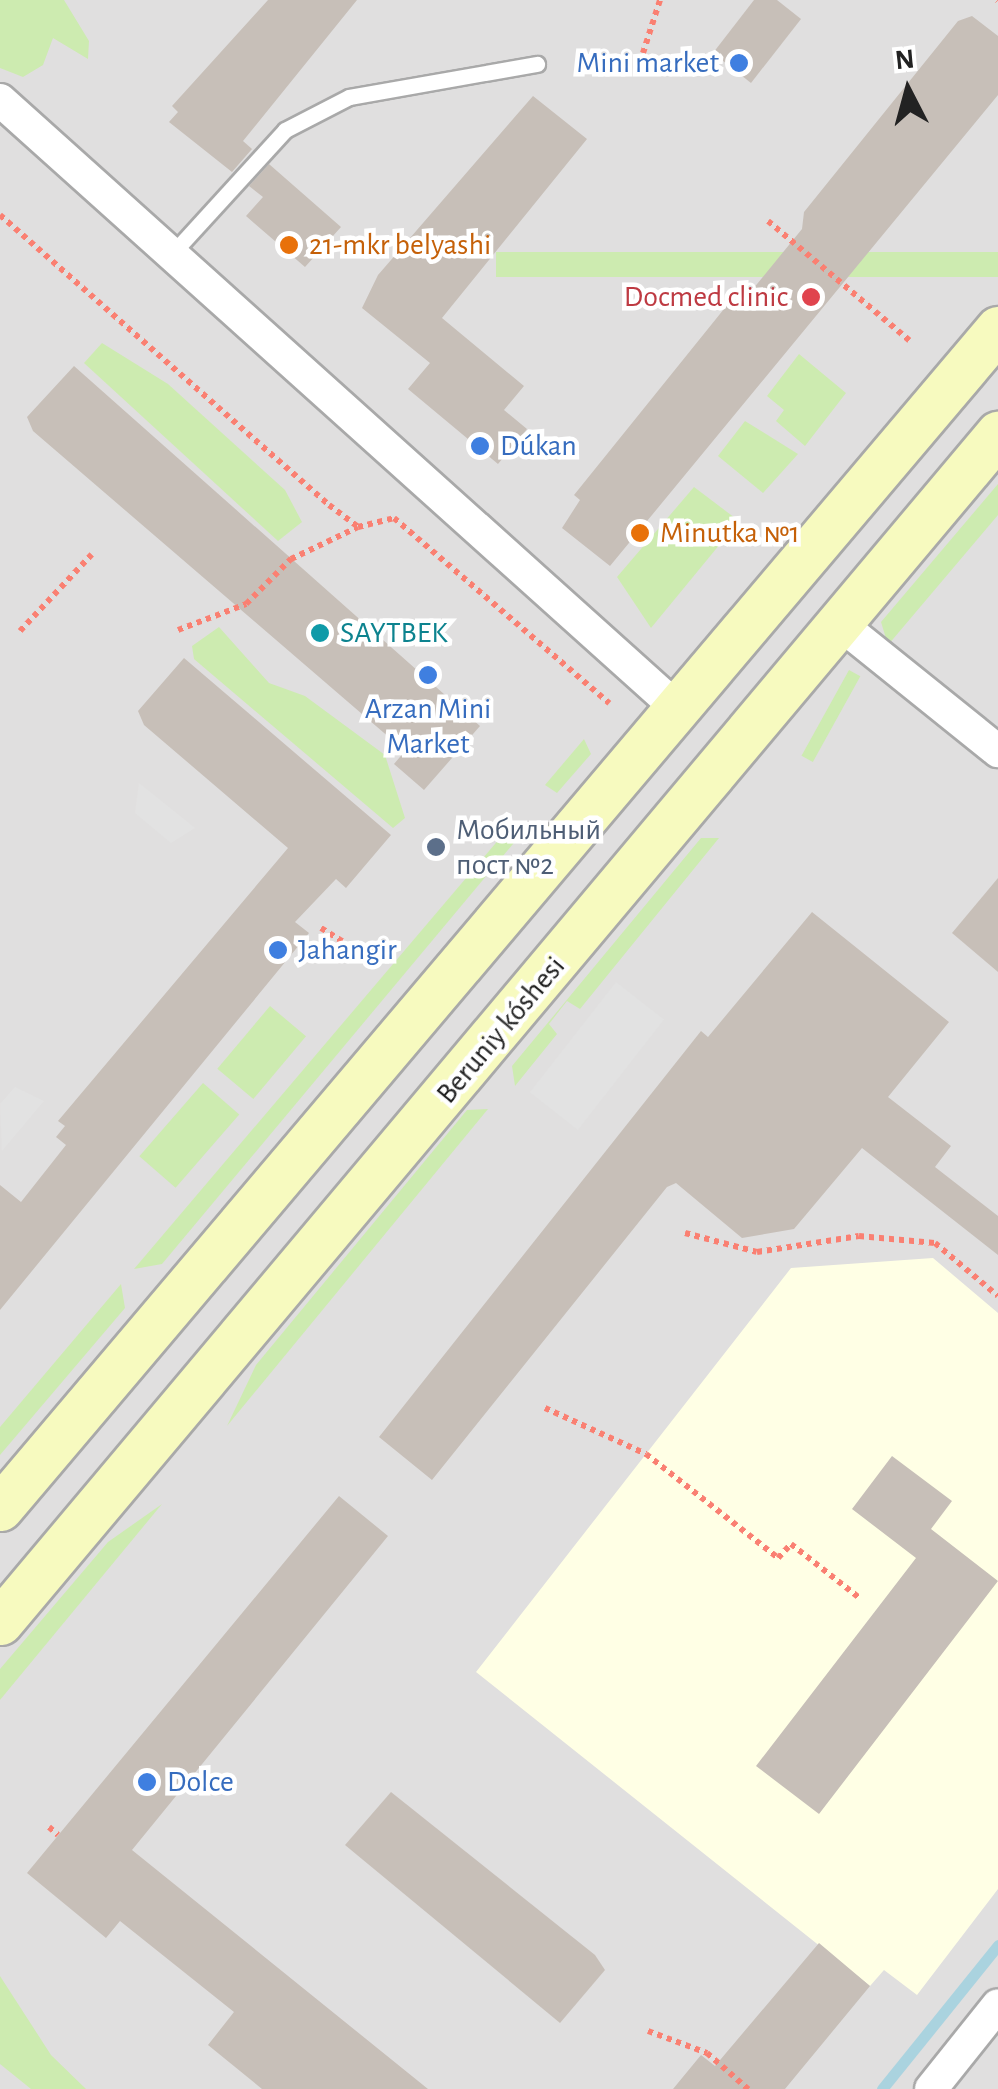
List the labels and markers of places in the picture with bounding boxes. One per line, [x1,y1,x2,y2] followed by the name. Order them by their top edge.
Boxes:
[577,45,719,81] place label: Mini market
[728,52,750,74] marker: Mini market
[309,227,491,263] place label: 21-mkr belyashi
[278,234,300,256] marker: 21-mkr belyashi
[624,279,788,315] place label: Docmed clinic
[798,284,824,310] marker: Docmed clinic
[500,428,577,464] place label: Dúkan
[469,435,491,457] marker: Dúkan
[660,515,800,551] place label: Minutka №1
[629,522,651,544] marker: Minutka №1
[340,615,448,651] place label: SAYTBEK
[309,622,331,644] marker: SAYTBEK
[417,664,439,686] marker: Arzan Mini Market
[365,691,491,762] place label: Arzan Mini Market
[456,812,601,882] place label: Мобильный пост №2
[425,836,447,858] marker: Мобильный пост №2
[298,932,397,968] place label: Jahangir
[267,939,289,961] marker: Jahangir
[167,1764,234,1800] place label: Dolce
[136,1771,158,1793] marker: Dolce

